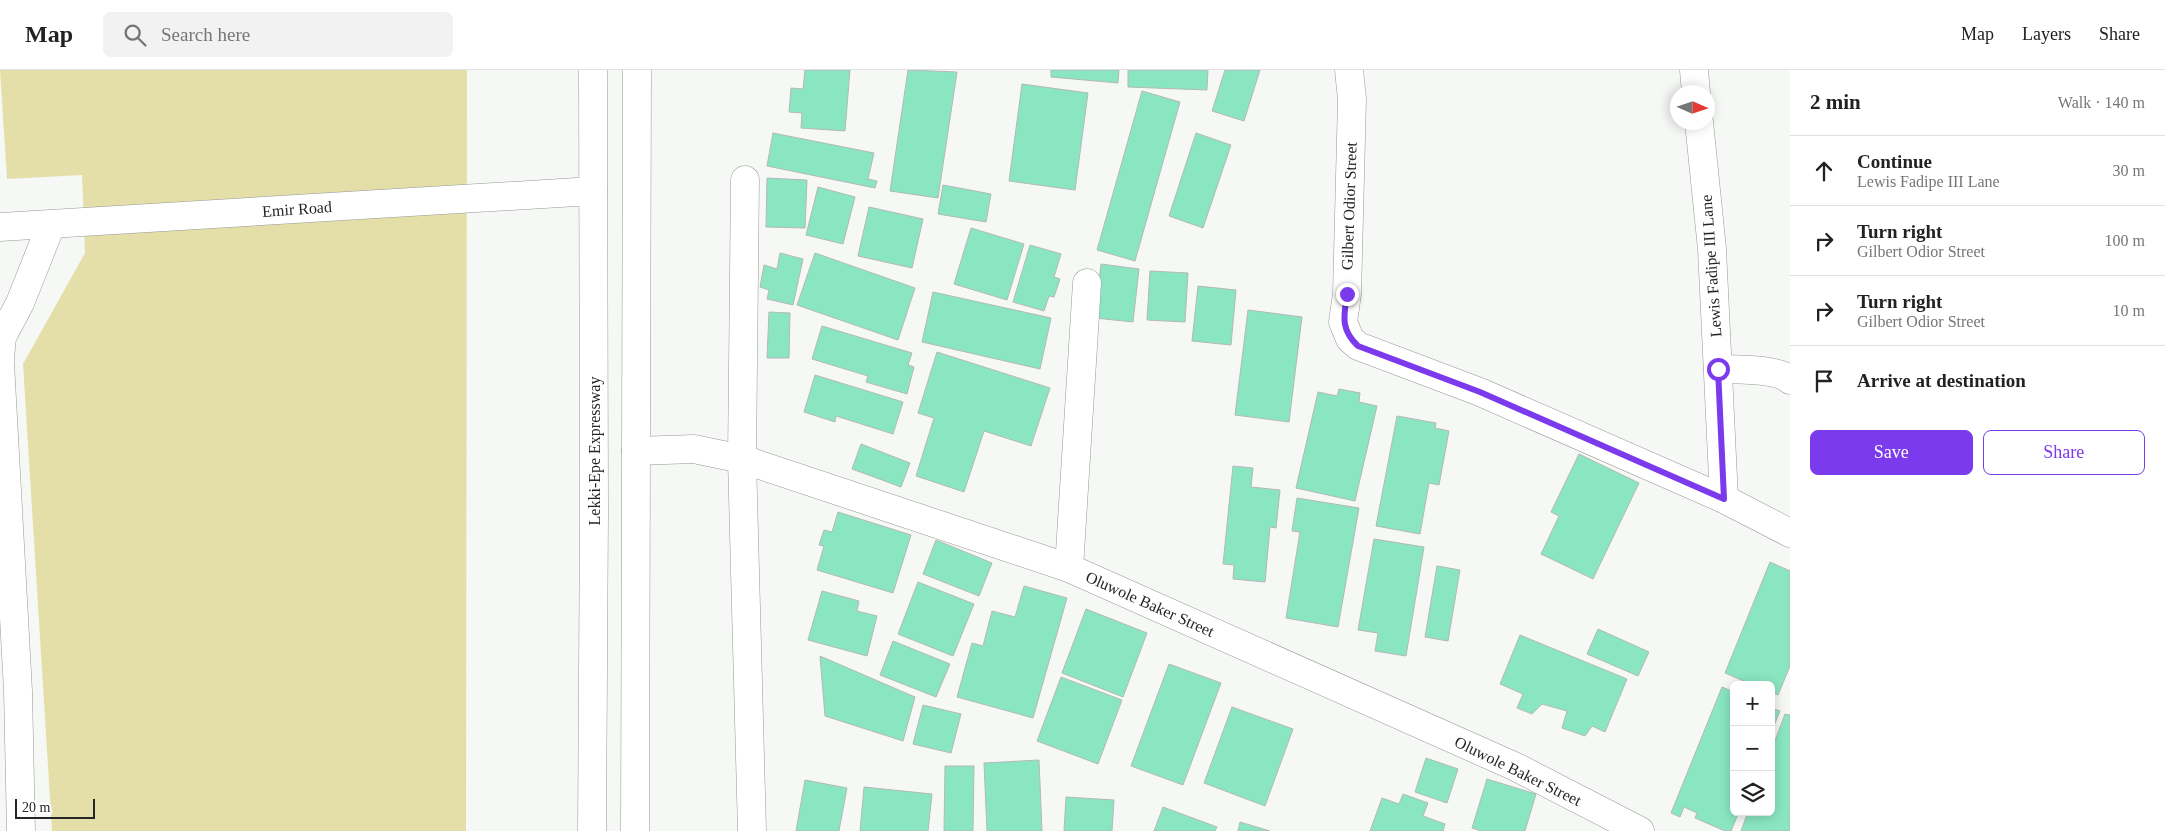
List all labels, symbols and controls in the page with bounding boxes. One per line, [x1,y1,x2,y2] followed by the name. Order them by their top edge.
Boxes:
[103,12,453,57] search box
[25,21,73,47] text: Map
[121,21,149,49] icon: search
[161,24,250,45] text: Search here
[1961,24,1994,44] text: Map
[2022,24,2071,44] text: Layers
[2099,24,2140,44] text: Share
[1670,85,1715,130] north arrow
[1810,90,1861,114] text: 2 min
[2058,94,2145,111] text: Walk · 140 m
[1338,141,1360,270] street label: Gilbert Odior Street
[1857,151,1932,172] text: Continue
[1810,157,1838,185] icon: ahead
[2113,162,2145,179] text: 30 m
[1857,173,2000,190] text: Lewis Fadipe III Lane
[1698,194,1725,338] street label: Lewis Fadipe III Lane
[262,198,332,220] street label: Emir Road
[1857,221,1942,242] text: Turn right
[1810,227,1838,255] icon: right
[2105,232,2145,249] text: 100 m
[1857,243,1985,260] text: Gilbert Odior Street
[1336,283,1359,306] route end
[1857,291,1942,312] text: Turn right
[1810,297,1838,325] icon: right
[2113,302,2145,319] text: 10 m
[1857,313,1985,330] text: Gilbert Odior Street
[1707,358,1730,381] route start
[1810,367,1838,395] icon: arrive
[1857,370,2026,391] text: Arrive at destination
[586,377,604,525] street label: Lekki-Epe Expressway
[1810,430,1973,475] button: Save
[1983,430,2145,475] button: Share
[1083,568,1217,640] street label: Oluwole Baker Street
[1730,681,1775,816] map controls
[1730,681,1775,726] button: +
[1730,726,1775,771] button: −
[1452,733,1585,809] street label: Oluwole Baker Street
[1730,771,1775,816] button: layers
[15,796,95,819] scale bar
[22,800,50,815] text: 20 m

